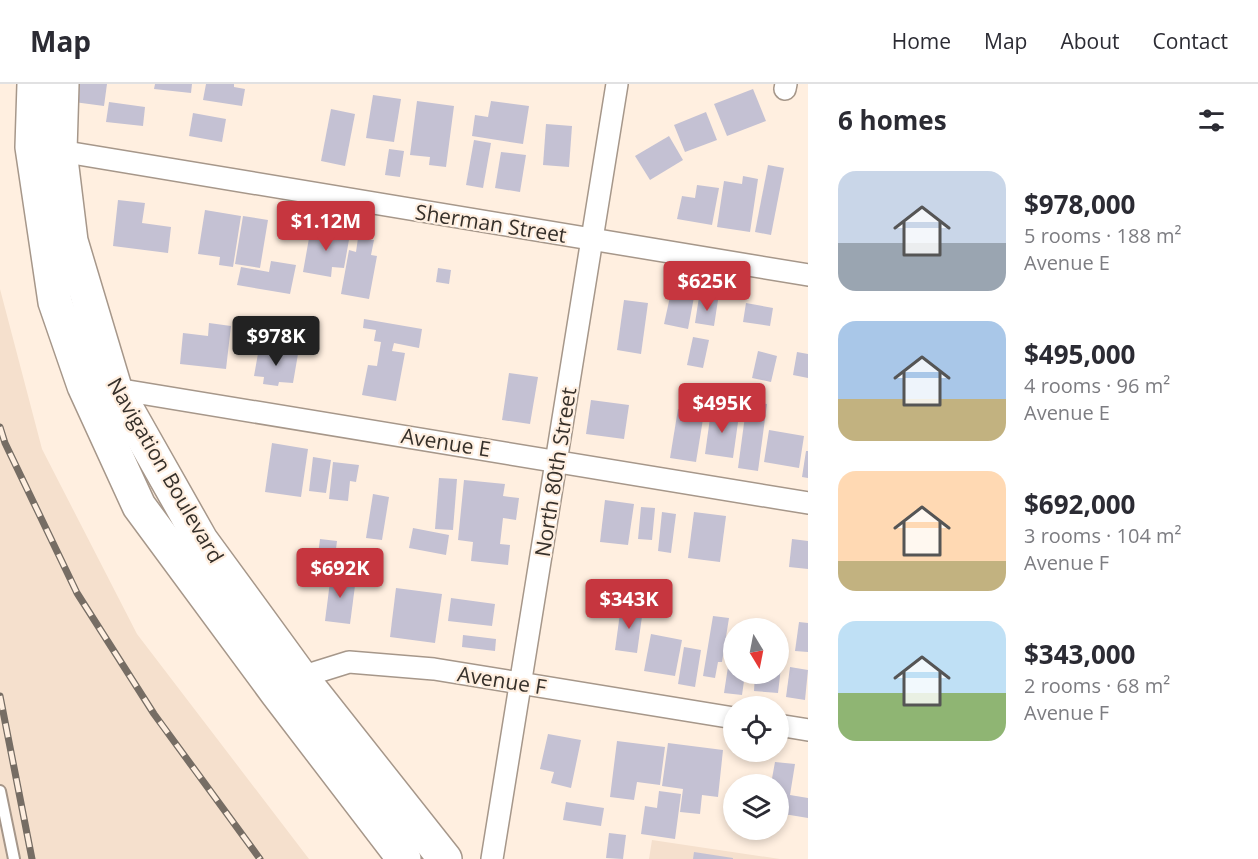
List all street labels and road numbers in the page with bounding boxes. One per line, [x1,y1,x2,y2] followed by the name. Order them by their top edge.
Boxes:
[413,197,569,249] street label: Sherman Street
[101,372,231,568] street label: Navigation Boulevard
[528,385,582,559] street label: North 80th Street
[399,421,493,463] street label: Avenue E
[456,659,549,701] street label: Avenue F

